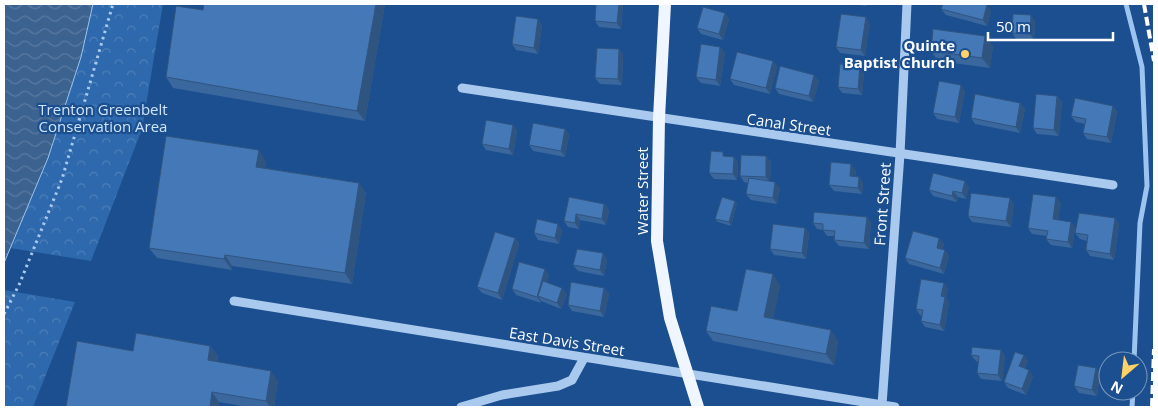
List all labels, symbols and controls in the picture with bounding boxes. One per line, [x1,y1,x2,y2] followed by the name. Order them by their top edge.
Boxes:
[988,10,1113,42] scale bar
[996,16,1031,36] text: 50 m
[844,35,955,72] place label: Quinte Baptist Church
[959,48,971,60] marker: Quinte Baptist Church
[38,99,168,136] park label: Trenton Greenbelt Conservation Area
[746,108,832,140] street label: Canal Street
[632,147,652,235] street label: Water Street
[869,162,895,246] street label: Front Street
[508,322,626,360] street label: East Davis Street
[1098,351,1148,401] north arrow
[1107,377,1126,399] text: N

